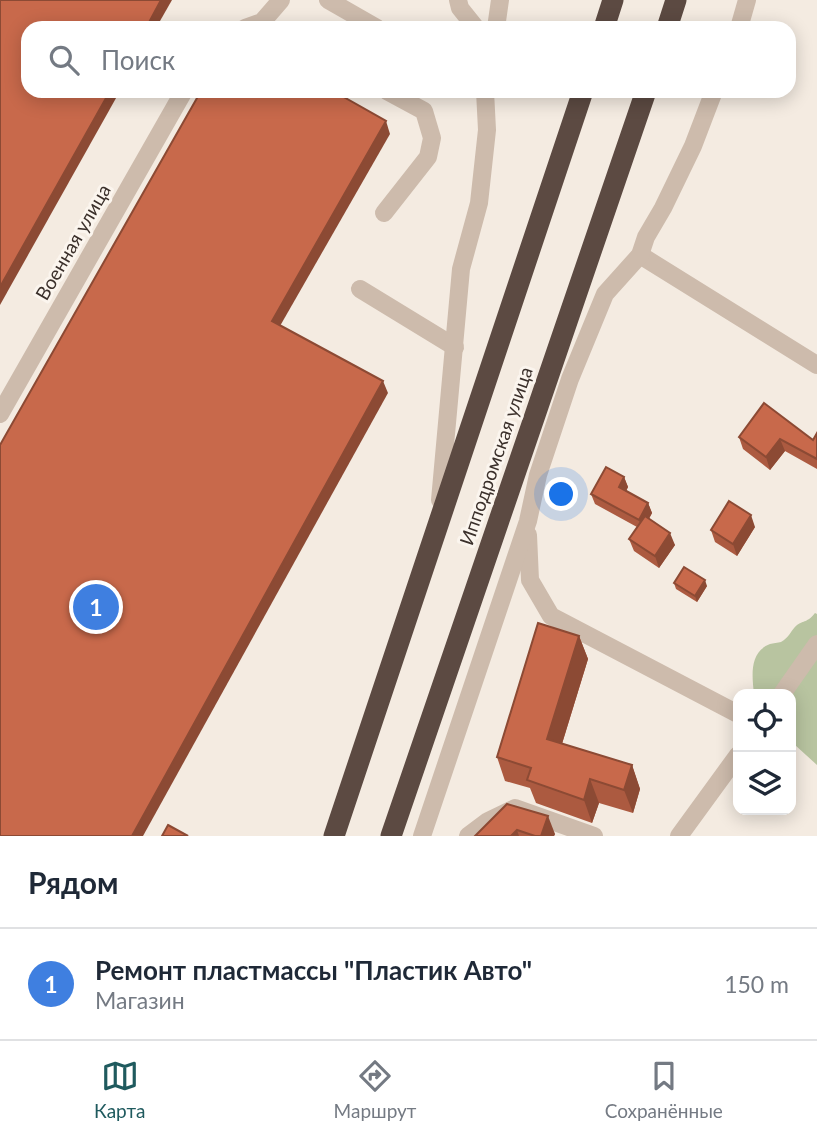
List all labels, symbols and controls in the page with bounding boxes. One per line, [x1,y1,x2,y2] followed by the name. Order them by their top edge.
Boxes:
[21,21,796,98] search box
[45,41,83,79] icon: search
[101,44,175,76] text: Поиск
[30,180,115,304] street label: Военная улица
[454,364,537,548] street label: Ипподромская улица
[544,477,578,511] your location
[73,581,119,633] pin: 1
[733,689,796,815] map controls
[733,689,796,752] button: locate
[733,752,796,815] button: layers
[28,864,118,900] text: Рядом
[95,954,532,986] text: Ремонт пластмассы "Пластик Авто"
[44,970,58,998] text: 1
[724,970,789,998] text: 150 m
[95,986,185,1014] text: Магазин
[94,1057,145,1122] tab: Карта
[334,1057,416,1122] tab: Маршрут
[605,1057,723,1122] tab: Сохранённые

